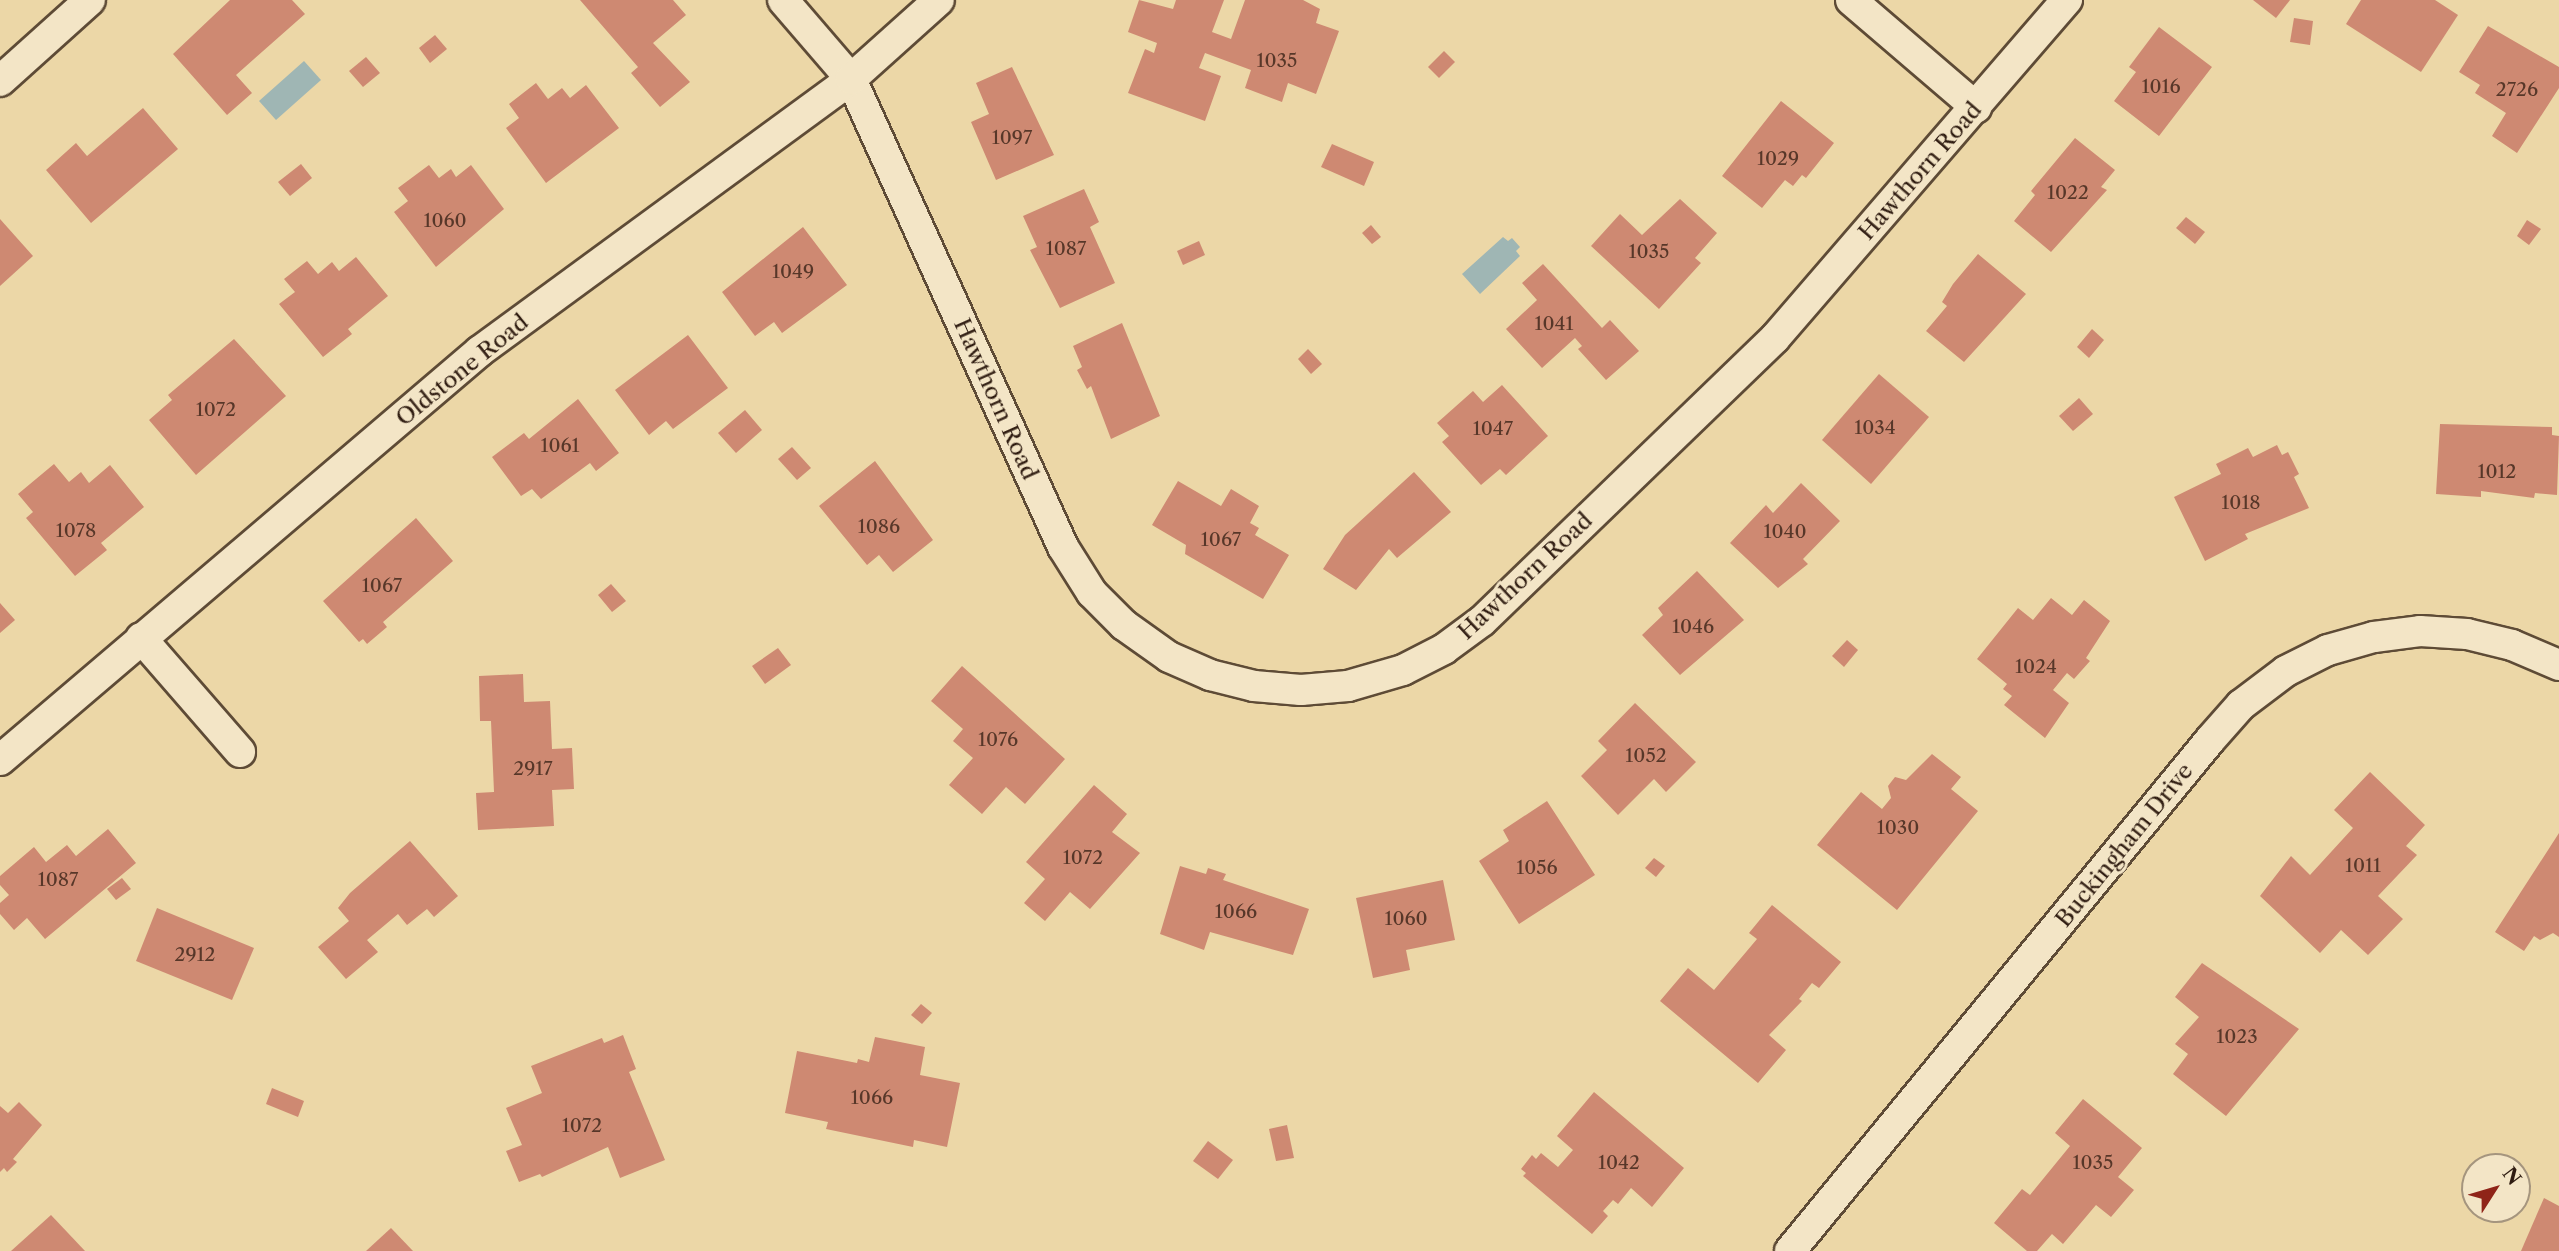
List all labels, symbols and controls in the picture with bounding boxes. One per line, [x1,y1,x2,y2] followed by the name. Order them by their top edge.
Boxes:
[1257,50,1297,72] house number: 1035
[2141,76,2181,98] house number: 1016
[2496,79,2538,101] house number: 2726
[1853,96,1987,246] street label: Hawthorn Road
[992,127,1032,149] house number: 1097
[1757,148,1799,170] house number: 1029
[2047,182,2089,204] house number: 1022
[423,210,467,232] house number: 1060
[1046,238,1086,260] house number: 1087
[1629,241,1669,263] house number: 1035
[772,261,814,283] house number: 1049
[390,308,534,432] street label: Oldstone Road
[1535,313,1573,335] house number: 1041
[948,314,1044,484] street label: Hawthorn Road
[196,399,236,421] house number: 1072
[1854,417,1896,439] house number: 1034
[1473,418,1513,440] house number: 1047
[540,435,580,457] house number: 1061
[2478,461,2516,483] house number: 1012
[2221,492,2261,514] house number: 1018
[1452,507,1598,645] street label: Hawthorn Road
[858,516,900,538] house number: 1086
[56,520,96,542] house number: 1078
[1763,521,1807,543] house number: 1040
[1201,529,1241,551] house number: 1067
[362,575,402,597] house number: 1067
[1672,616,1714,638] house number: 1046
[2015,656,2057,678] house number: 1024
[978,729,1018,751] house number: 1076
[1625,745,1667,767] house number: 1052
[2049,757,2199,933] street label: Buckingham Drive
[513,758,553,780] house number: 2917
[1877,817,1919,839] house number: 1030
[1063,847,1103,869] house number: 1072
[2345,855,2381,877] house number: 1011
[1516,857,1558,879] house number: 1056
[38,869,78,891] house number: 1087
[1215,901,1257,923] house number: 1066
[1384,908,1428,930] house number: 1060
[175,944,215,966] house number: 2912
[2216,1026,2258,1048] house number: 1023
[851,1087,893,1109] house number: 1066
[562,1115,602,1137] house number: 1072
[1598,1152,1640,1174] house number: 1042
[2073,1152,2113,1174] house number: 1035
[2461,1153,2531,1223] north arrow
[2497,1163,2526,1190] text: N

